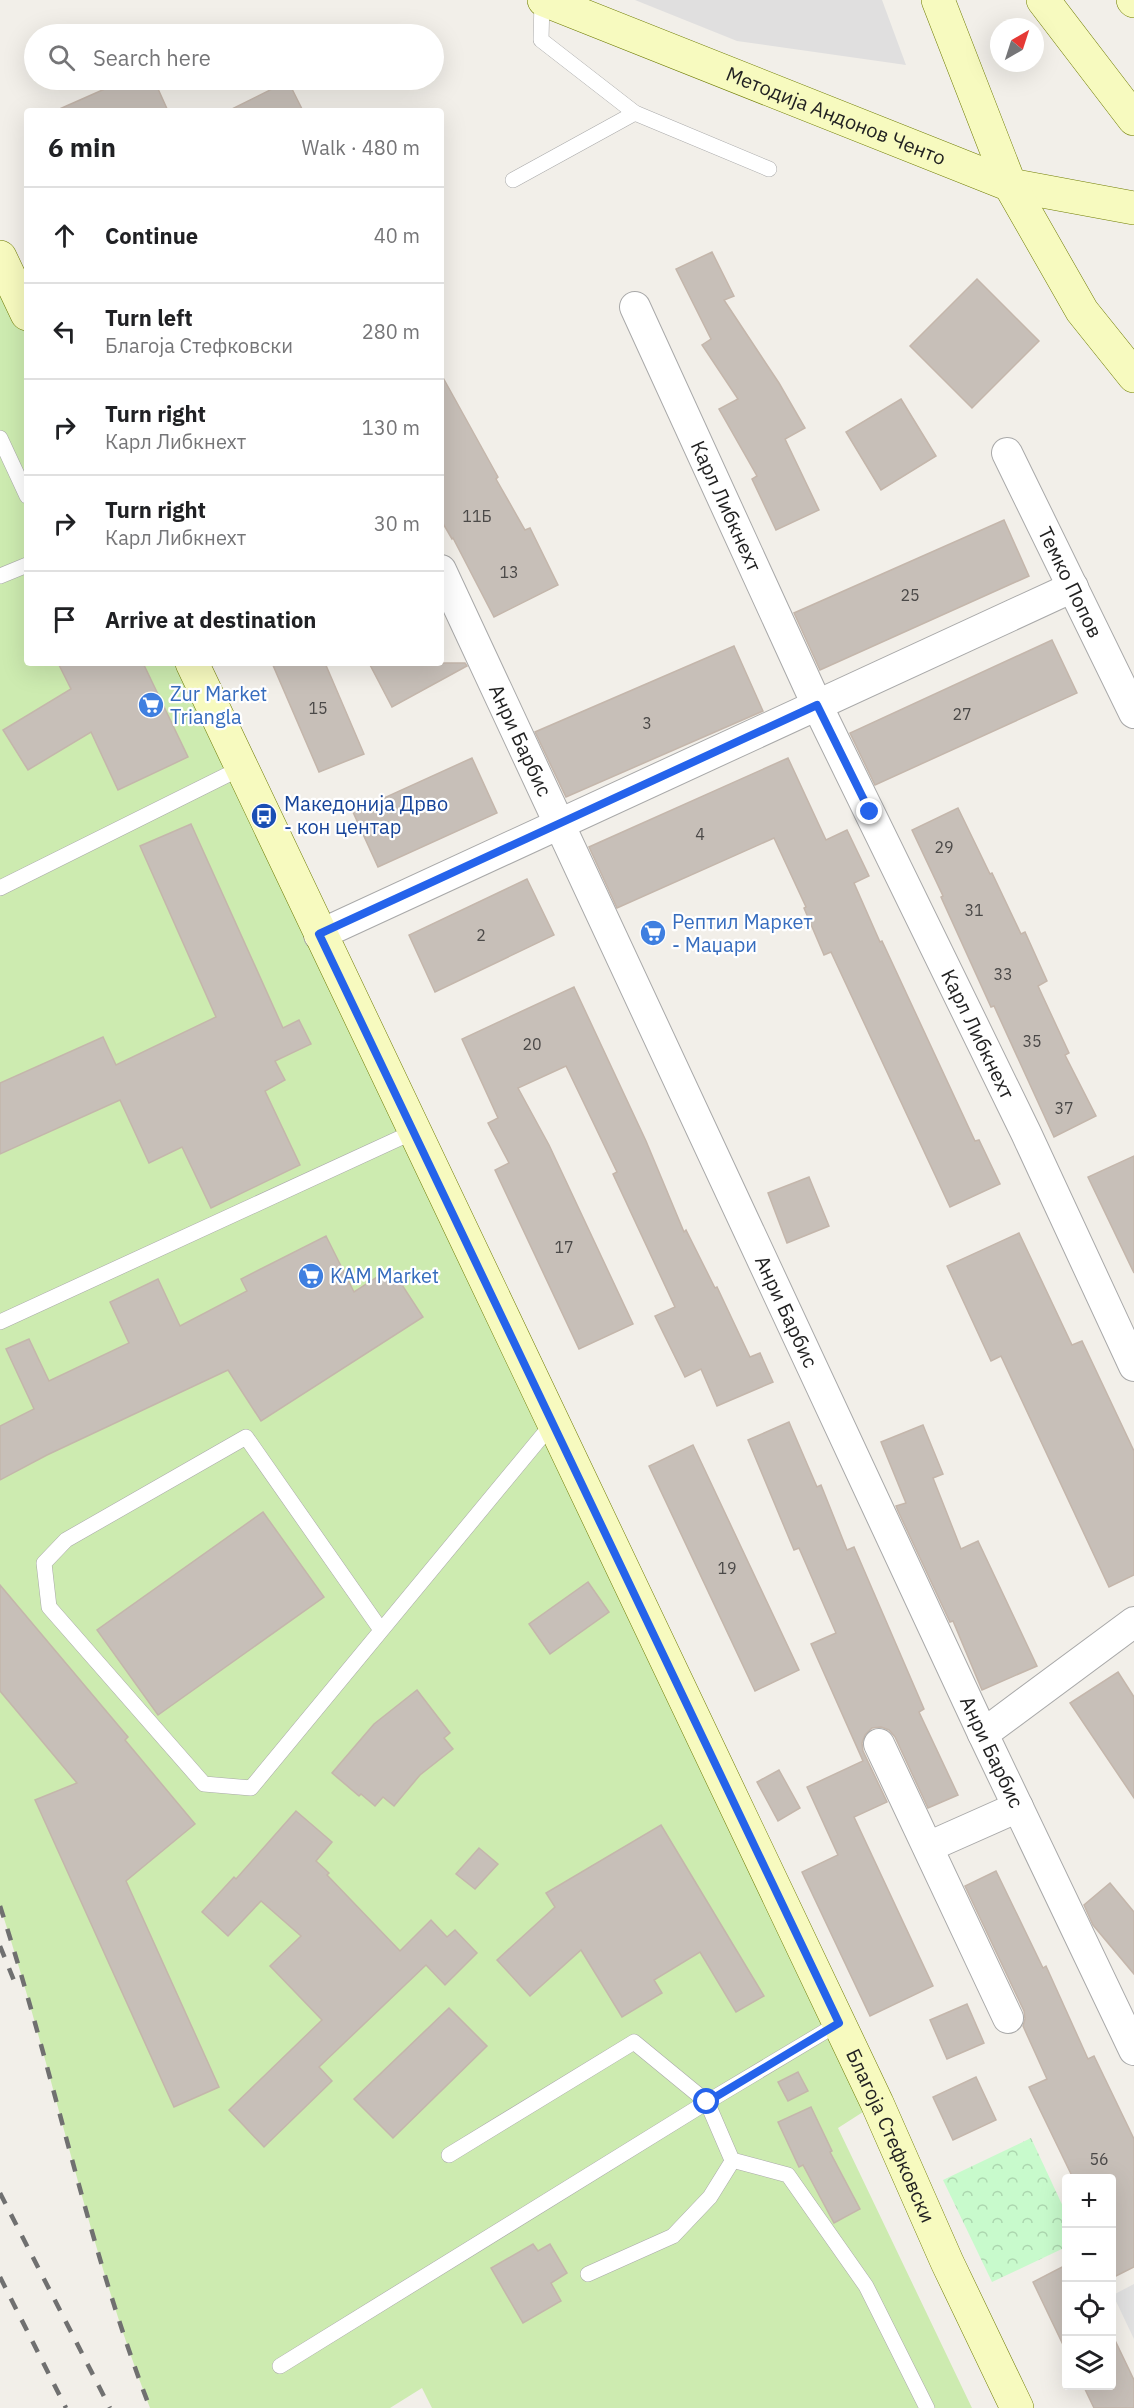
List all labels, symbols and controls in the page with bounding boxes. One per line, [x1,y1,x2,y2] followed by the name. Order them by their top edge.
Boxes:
[990,18,1044,72] north arrow
[24,24,444,90] search box
[45,41,78,74] icon: search
[93,43,211,72] text: Search here
[722,60,950,171] street label: Методија Андонов Ченто
[48,130,116,164] text: 6 min
[302,134,420,161] text: Walk · 480 m
[48,219,81,252] icon: ahead
[105,221,198,250] text: Continue
[374,222,420,249] text: 40 m
[105,303,193,332] text: Turn left
[48,315,81,348] icon: left
[362,318,420,345] text: 280 m
[105,332,293,359] text: Благоја Стефковски
[105,399,206,428] text: Turn right
[48,411,81,444] icon: right
[362,414,420,441] text: 130 m
[105,428,246,455] text: Карл Либкнехт
[685,436,768,576] street label: Карл Либкнехт
[105,495,206,524] text: Turn right
[462,506,492,526] house number: 11Б
[48,507,81,540] icon: right
[374,510,420,537] text: 30 m
[1032,522,1109,642] street label: Темко Попов
[105,524,246,551] text: Карл Либкнехт
[499,562,519,582] house number: 13
[900,585,920,605] house number: 25
[48,603,81,636] icon: arrive
[105,605,316,634] text: Arrive at destination
[170,680,267,730] place label: Zur Market Triangla
[483,680,559,801] street label: Анри Барбис
[136,690,166,720] supermarket icon: Zur Market Triangla
[308,698,328,718] house number: 15
[952,704,972,724] house number: 27
[642,713,652,733] house number: 3
[284,790,448,840] place label: Македонија Дрво - кон центар
[856,798,882,824] route end
[249,801,279,831] bus stop icon: Македонија Дрво - кон центар
[695,824,705,844] house number: 4
[934,837,954,857] house number: 29
[964,900,984,920] house number: 31
[672,908,813,958] place label: Рептил Маркет - Маџари
[638,918,668,948] supermarket icon: Рептил Маркет - Маџари
[476,925,486,945] house number: 2
[993,964,1013,984] house number: 33
[935,965,1022,1104] street label: Карл Либкнехт
[1022,1031,1042,1051] house number: 35
[522,1034,542,1054] house number: 20
[1054,1098,1074,1118] house number: 37
[554,1237,574,1257] house number: 17
[749,1251,825,1372] street label: Анри Барбис
[296,1261,326,1291] supermarket icon: KAM Market
[330,1262,439,1289] place label: KAM Market
[717,1558,737,1578] house number: 19
[954,1691,1030,1812] street label: Анри Барбис
[840,2044,942,2227] street label: Благоја Стефковски
[693,2088,719,2114] route start
[1089,2149,1109,2169] house number: 56
[1062,2174,1116,2390] map controls
[1062,2174,1116,2228] button: +
[1062,2228,1116,2282] button: −
[1062,2282,1116,2336] button: locate
[1062,2336,1116,2390] button: layers

